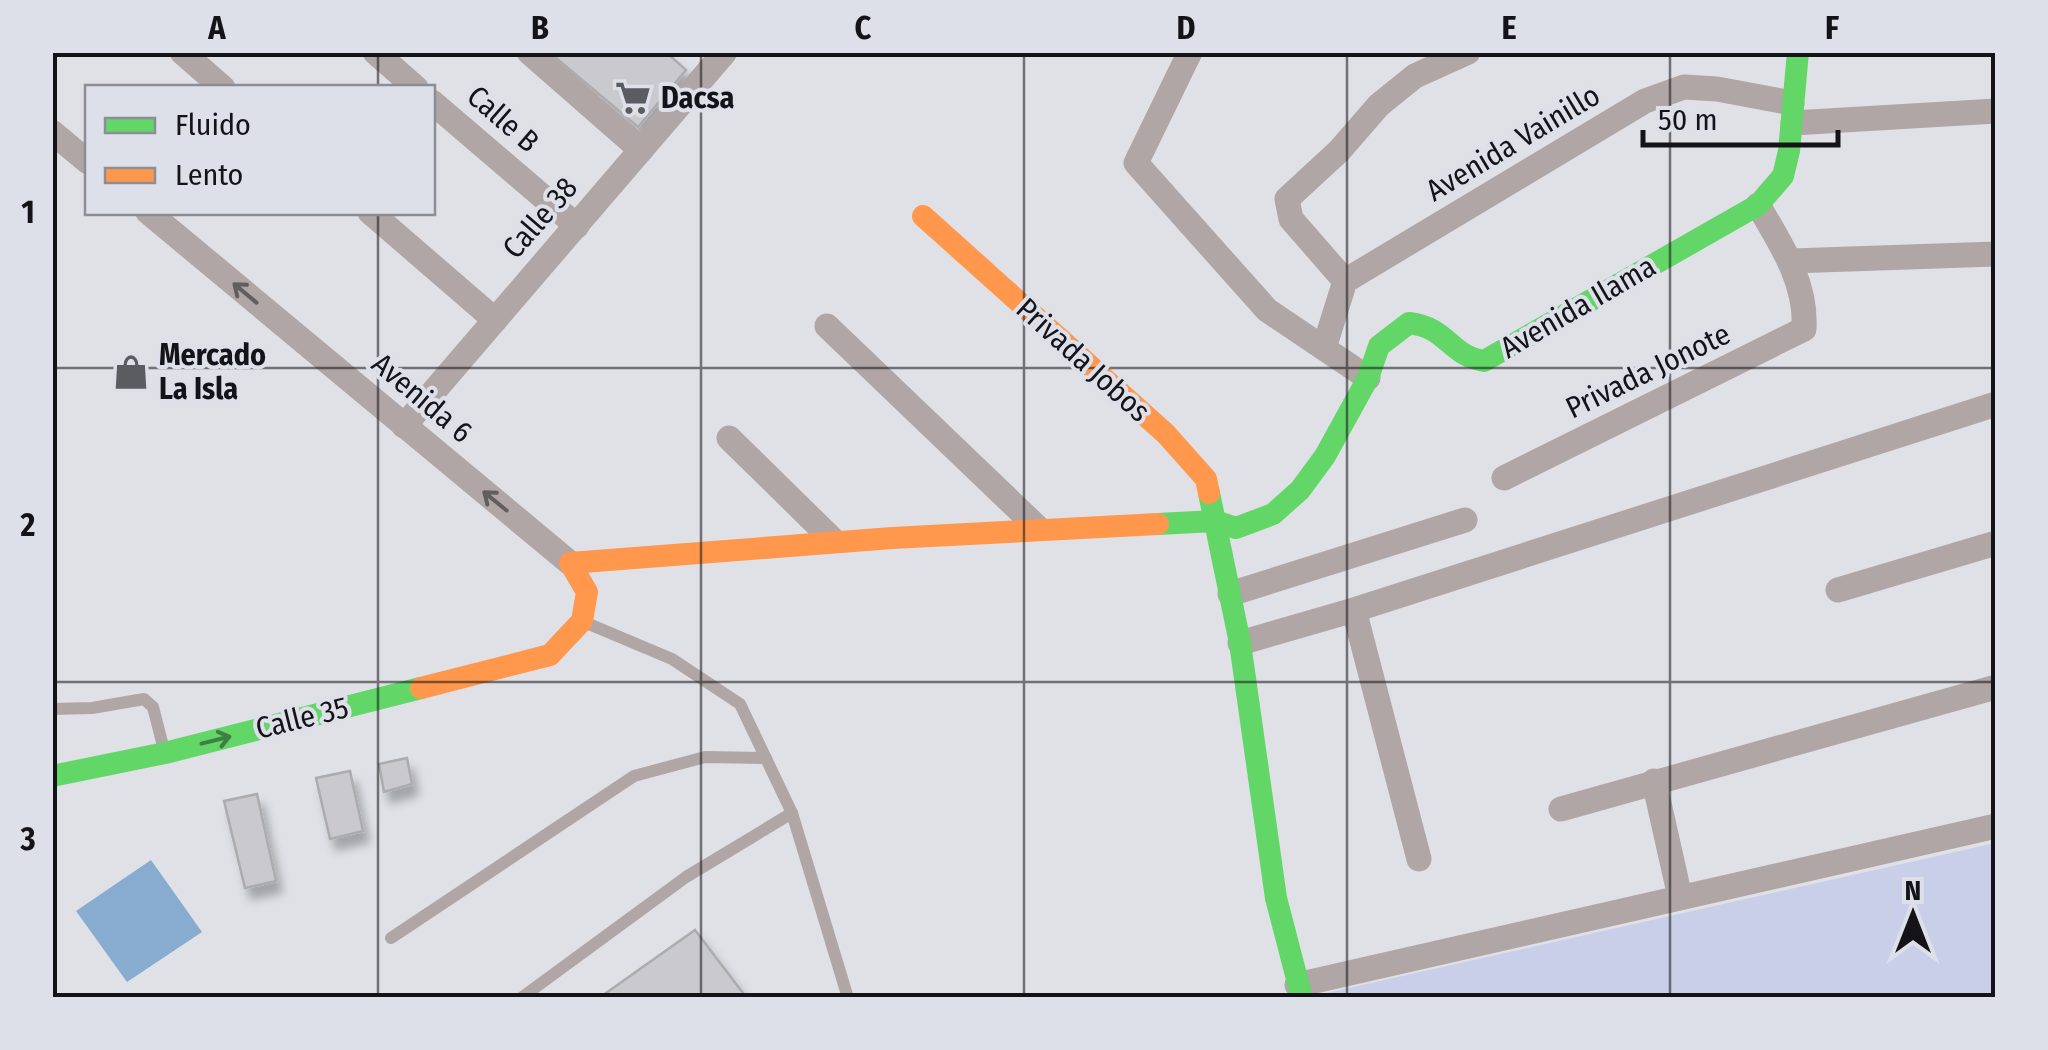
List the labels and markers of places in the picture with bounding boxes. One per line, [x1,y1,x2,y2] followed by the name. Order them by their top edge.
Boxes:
[614,79,652,117] supermarket icon: Dacsa
[661,80,735,116] place label: Dacsa
[159,337,266,407] place label: Mercado La Isla
[112,353,150,391] shop icon: Mercado La Isla

